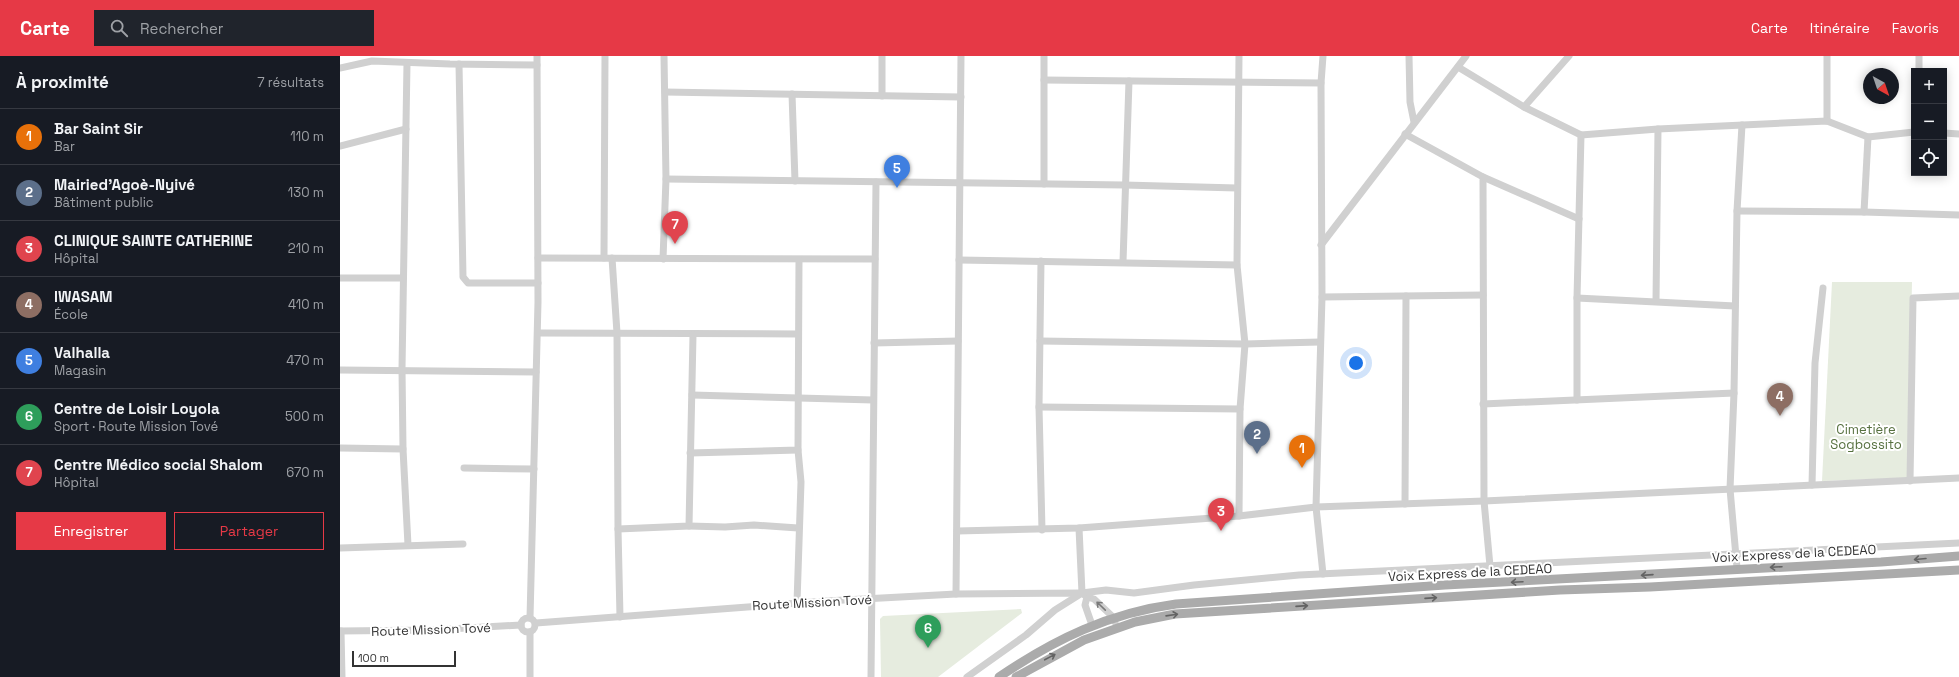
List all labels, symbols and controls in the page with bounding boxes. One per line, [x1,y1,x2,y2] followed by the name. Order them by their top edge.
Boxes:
[94,10,374,46] search box
[20,16,70,41] text: Carte
[108,17,130,39] icon: search
[140,19,224,38] text: Rechercher
[1751,19,1788,37] text: Carte
[1810,19,1870,37] text: Itinéraire
[1892,19,1939,37] text: Favoris
[1863,68,1899,104] north arrow
[1911,68,1947,176] map controls
[1911,68,1947,104] button: +
[16,71,109,93] text: À proximité
[257,74,324,91] text: 7 résultats
[1911,104,1947,140] button: −
[54,119,143,138] text: Bar Saint Sir
[26,128,32,145] text: 1
[290,128,324,145] text: 110 m
[54,138,75,155] text: Bar
[1911,140,1947,176] button: locate
[884,155,910,188] pin: 5
[54,175,195,194] text: Mairied'Agoè-Nyivé
[25,184,33,201] text: 2
[288,184,324,201] text: 130 m
[54,194,154,211] text: Bâtiment public
[662,211,688,244] pin: 7
[54,231,253,250] text: CLINIQUE SAINTE CATHERINE
[25,240,33,257] text: 3
[288,240,324,257] text: 210 m
[54,250,99,267] text: Hôpital
[54,287,113,306] text: IWASAM
[25,296,33,313] text: 4
[288,296,324,313] text: 410 m
[54,306,88,323] text: École
[54,343,110,362] text: Valhalla
[25,352,33,369] text: 5
[286,352,324,369] text: 470 m
[1346,353,1366,373] your location
[54,362,106,379] text: Magasin
[1767,383,1793,416] pin: 4
[54,399,220,418] text: Centre de Loisir Loyola
[25,408,33,425] text: 6
[285,408,324,425] text: 500 m
[54,418,218,435] text: Sport · Route Mission Tové
[1244,421,1270,454] pin: 2
[1830,421,1902,453] park label: Cimetière Sogbossito
[1289,435,1315,468] pin: 1
[54,455,263,474] text: Centre Médico social Shalom
[25,464,33,481] text: 7
[286,464,324,481] text: 670 m
[54,474,99,491] text: Hôpital
[1208,498,1234,531] pin: 3
[16,512,166,550] button: Enregistrer
[174,512,324,550] button: Partager
[1711,541,1877,566] street label: Voix Express de la CEDEAO
[1914,556,1927,563] one-way arrow
[1387,560,1553,585] street label: Voix Express de la CEDEAO
[1770,563,1783,570] one-way arrow
[1641,571,1654,578] one-way arrow
[1511,578,1524,586] one-way arrow
[752,591,872,614] street label: Route Mission Tové
[1424,594,1437,601] one-way arrow
[1096,601,1106,611] one-way arrow
[1295,602,1308,609] one-way arrow
[1165,611,1178,619] one-way arrow
[915,615,941,648] pin: 6
[371,619,491,640] street label: Route Mission Tové
[352,649,456,668] scale bar
[358,651,389,665] text: 100 m
[1044,653,1056,661] one-way arrow

